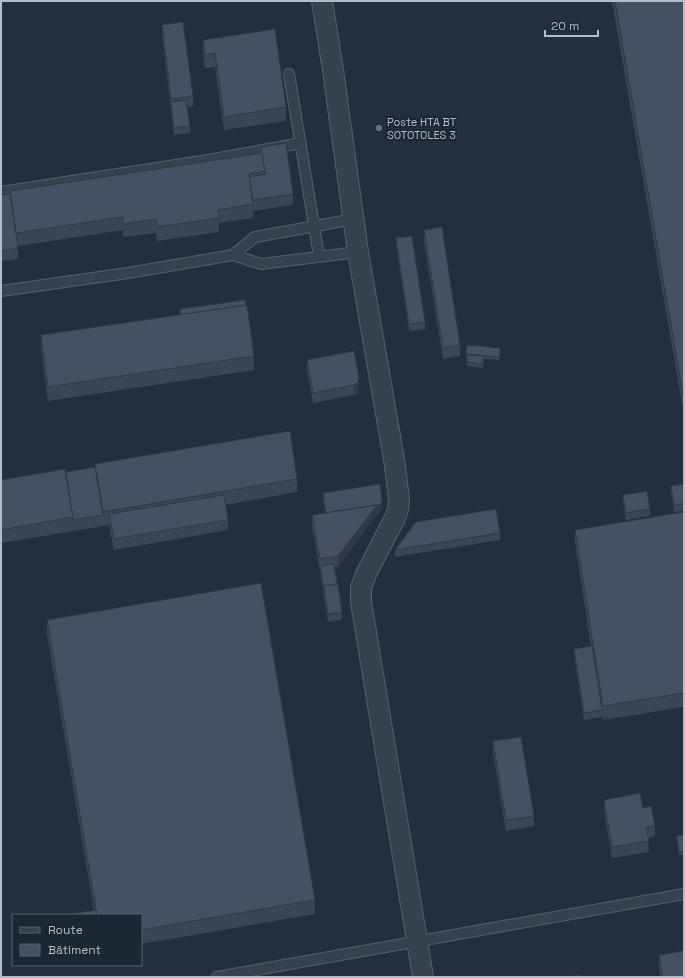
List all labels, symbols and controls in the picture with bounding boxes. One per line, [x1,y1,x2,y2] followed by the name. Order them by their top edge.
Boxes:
[545,12,598,38] scale bar
[551,18,579,34] text: 20 m
[387,115,457,142] place label: Poste HTA BT SOTOTOLES 3
[374,123,384,133] marker: Poste HTA BT SOTOTOLES 3
[12,914,142,966] legend
[48,922,83,938] text: Route
[48,942,101,958] text: Bâtiment

